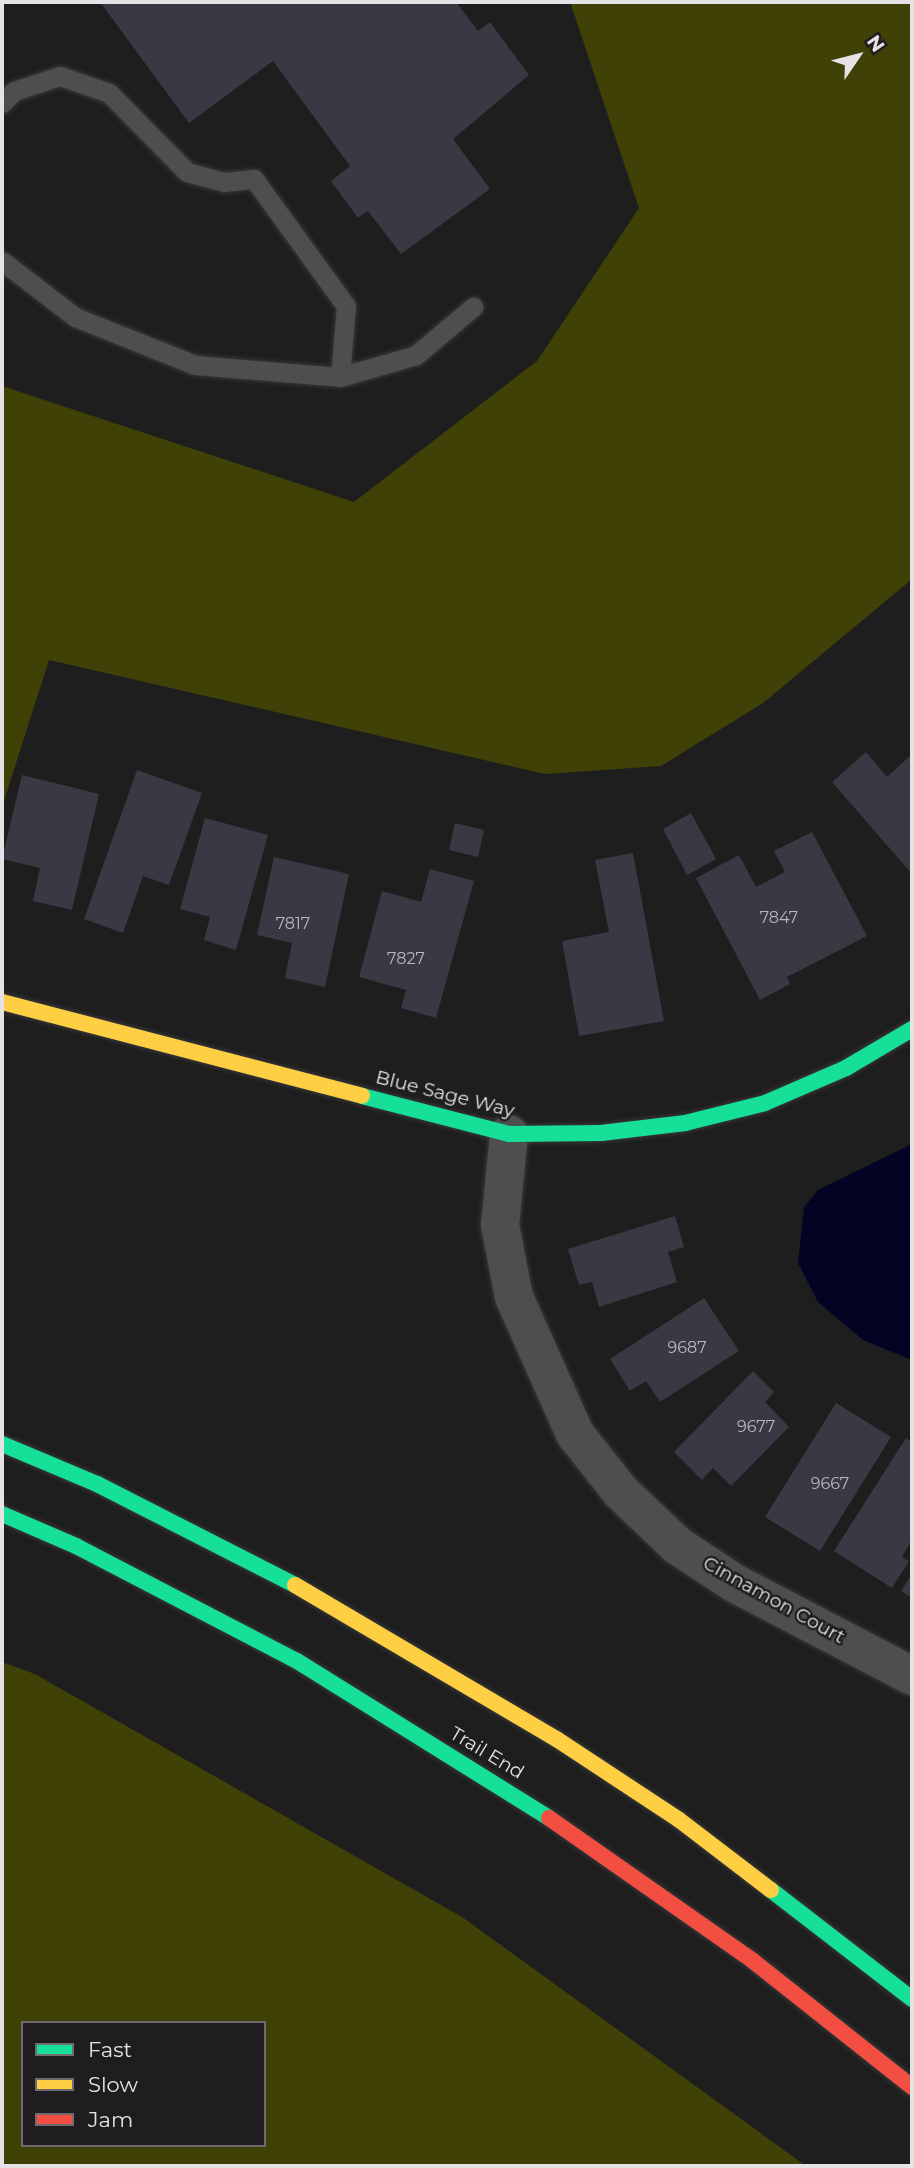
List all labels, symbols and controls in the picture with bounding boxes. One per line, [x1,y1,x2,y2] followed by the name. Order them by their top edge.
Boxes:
[823,21,893,91] north arrow
[862,31,889,57] text: N
[760,908,798,928] house number: 7847
[276,914,310,934] house number: 7817
[387,949,425,969] house number: 7827
[373,1066,517,1122] street label: Blue Sage Way
[667,1338,707,1358] house number: 9687
[737,1417,775,1437] house number: 9677
[811,1474,849,1494] house number: 9667
[699,1552,849,1648] street label: Cinnamon Court
[446,1722,528,1784] street label: Trail End
[21,2021,266,2147] legend
[88,2037,132,2062] text: Fast
[88,2072,138,2097] text: Slow
[88,2107,133,2132] text: Jam

